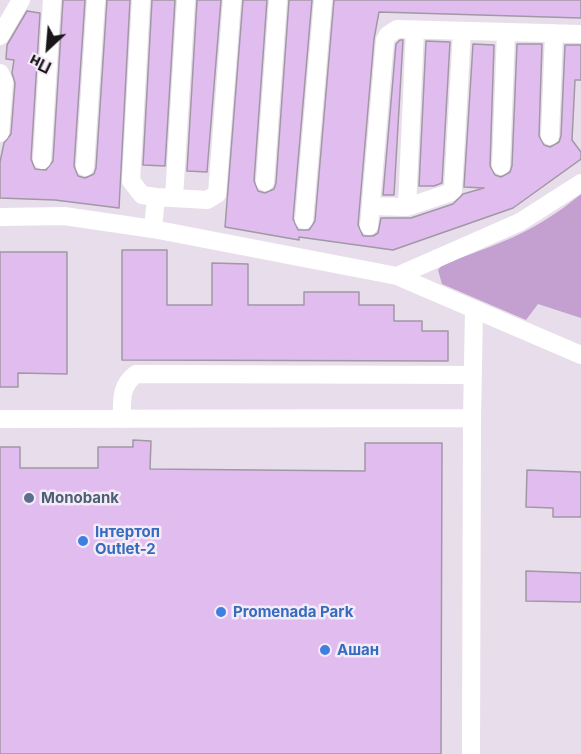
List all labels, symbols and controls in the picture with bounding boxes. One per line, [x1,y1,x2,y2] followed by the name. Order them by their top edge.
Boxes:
[18,18,78,78] north arrow
[26,50,54,78] text: Пн
[41,489,119,507] place label: Monobank
[22,491,36,505] marker: Monobank
[95,523,160,558] place label: Інтертоп Outlet-2
[76,534,90,548] marker: Інтертоп Outlet-2
[233,603,353,621] place label: Promenada Park
[214,605,228,619] marker: Promenada Park
[337,641,379,659] place label: Ашан
[318,643,332,657] marker: Ашан

